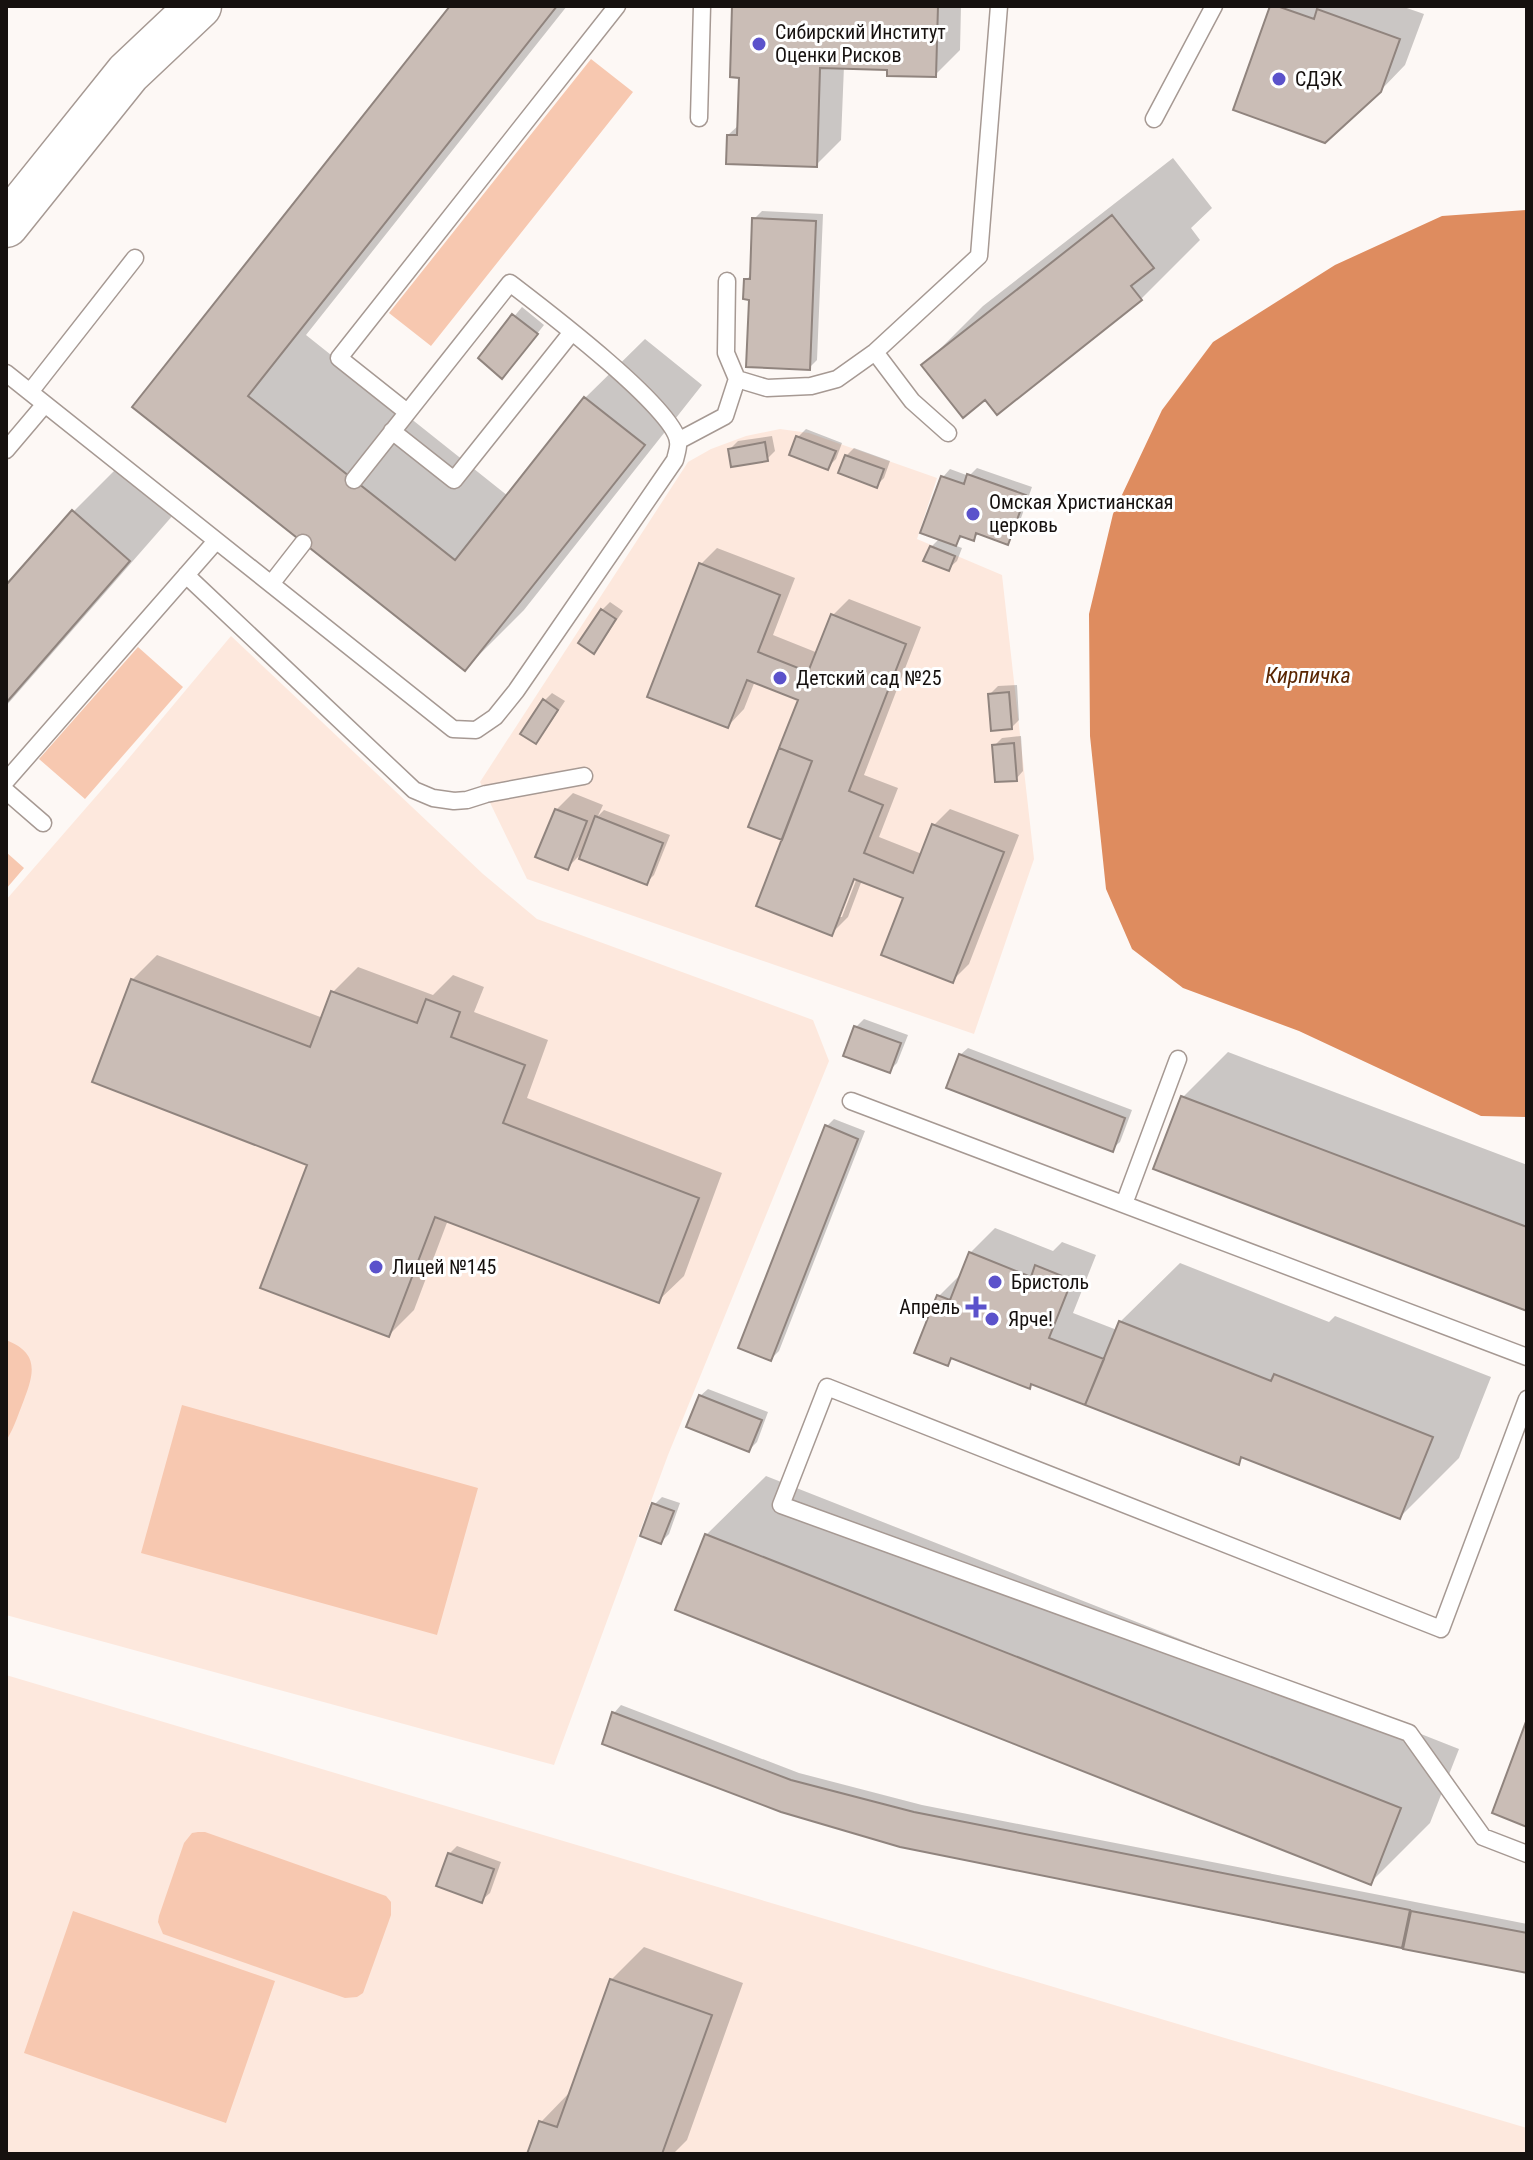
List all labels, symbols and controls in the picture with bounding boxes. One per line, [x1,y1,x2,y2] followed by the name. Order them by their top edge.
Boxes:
[775,20,946,67] place label: Сибирский Институт Оценки Рисков
[750,35,768,53] marker: Сибирский Институт Оценки Рисков
[1295,67,1343,91] place label: СДЭК
[1270,70,1288,88] marker: СДЭК
[989,490,1173,537] place label: Омская Христианская церковь
[964,505,982,523] marker: Омская Христианская церковь
[1265,663,1351,688] water label: Кирпичка
[796,666,942,690] place label: Детский сад №25
[771,669,789,687] marker: Детский сад №25
[392,1255,497,1279] place label: Лицей №145
[367,1258,385,1276] marker: Лицей №145
[1011,1270,1089,1294] place label: Бристоль
[986,1273,1004,1291] marker: Бристоль
[899,1295,960,1319] place label: Апрель
[967,1298,985,1316] marker: Апрель
[1008,1307,1053,1331] place label: Ярче!
[983,1310,1001,1328] marker: Ярче!

